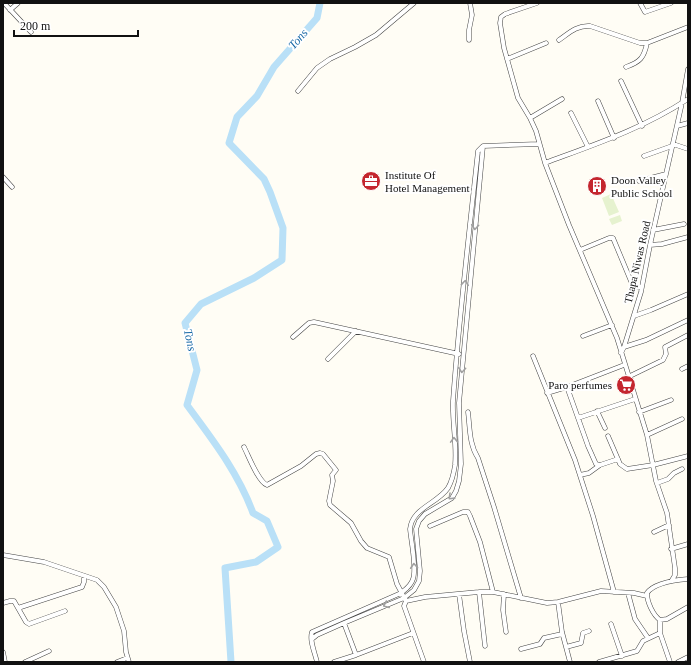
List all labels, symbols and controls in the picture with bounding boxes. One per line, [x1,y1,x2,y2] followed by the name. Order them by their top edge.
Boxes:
[14,12,138,38] scale bar
[20,19,51,33] text: 200 m
[285,26,311,52] water label: Tons
[385,169,470,194] place label: Institute Of Hotel Management
[360,170,382,192] office icon: Institute Of Hotel Management
[611,174,672,199] place label: Doon Valley Public School
[586,175,608,197] building icon: Doon Valley Public School
[622,219,652,304] street label: Thapa Niwas Road
[471,224,480,230] one-way arrow
[460,280,469,286] one-way arrow
[181,328,199,353] water label: Tons
[457,367,466,373] one-way arrow
[615,374,637,396] supermarket icon: Paro perfumes
[548,379,612,391] place label: Paro perfumes
[450,437,458,443] one-way arrow
[448,492,456,500] one-way arrow
[409,563,418,569] one-way arrow
[382,601,389,609] one-way arrow

